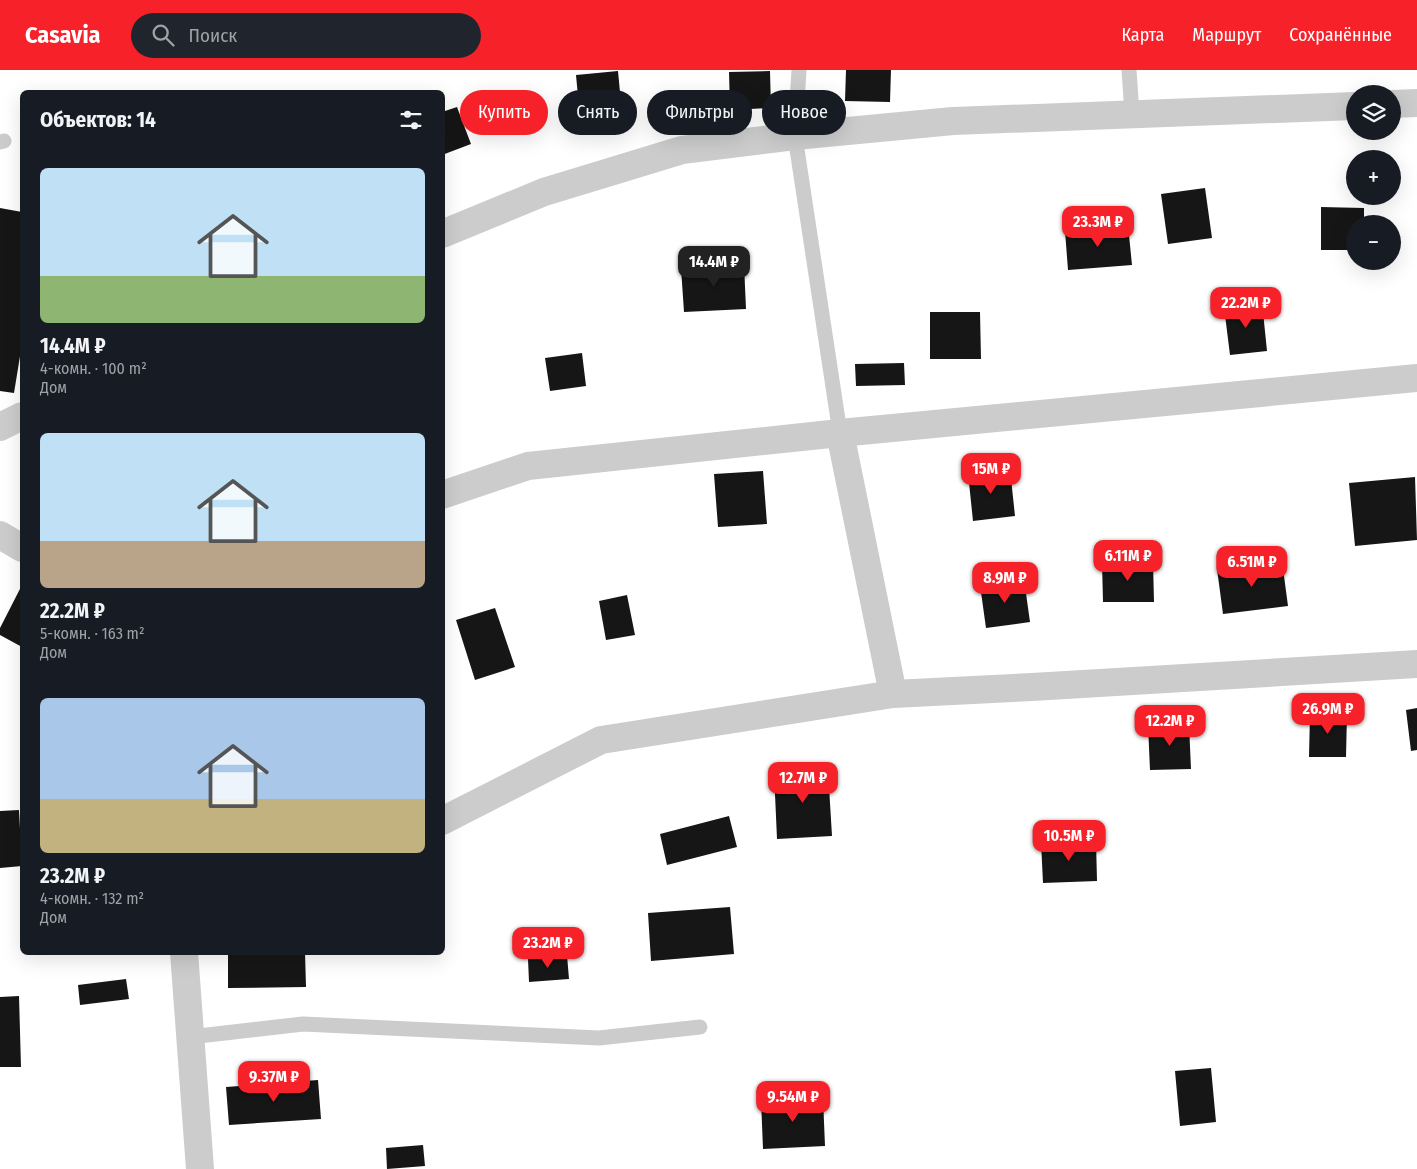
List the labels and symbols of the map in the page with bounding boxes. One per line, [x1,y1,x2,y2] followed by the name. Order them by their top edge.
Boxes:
[1052,206,1144,248] pin: 23.3M ₽
[668,246,760,288] pin: 14.4M ₽
[1200,286,1292,329] pin: 22.2M ₽
[956,452,1026,495] pin: 15M ₽
[1082,540,1174,582] pin: 6.11M ₽
[1206,546,1298,588] pin: 6.51M ₽
[964,562,1046,604] pin: 8.9M ₽
[1282,692,1374,735] pin: 26.9M ₽
[1124,704,1216,747] pin: 12.2M ₽
[757,762,849,804] pin: 12.7M ₽
[1023,820,1115,862] pin: 10.5M ₽
[502,926,594,969] pin: 23.2M ₽
[228,1060,320,1103] pin: 9.37M ₽
[747,1080,839,1123] pin: 9.54M ₽

